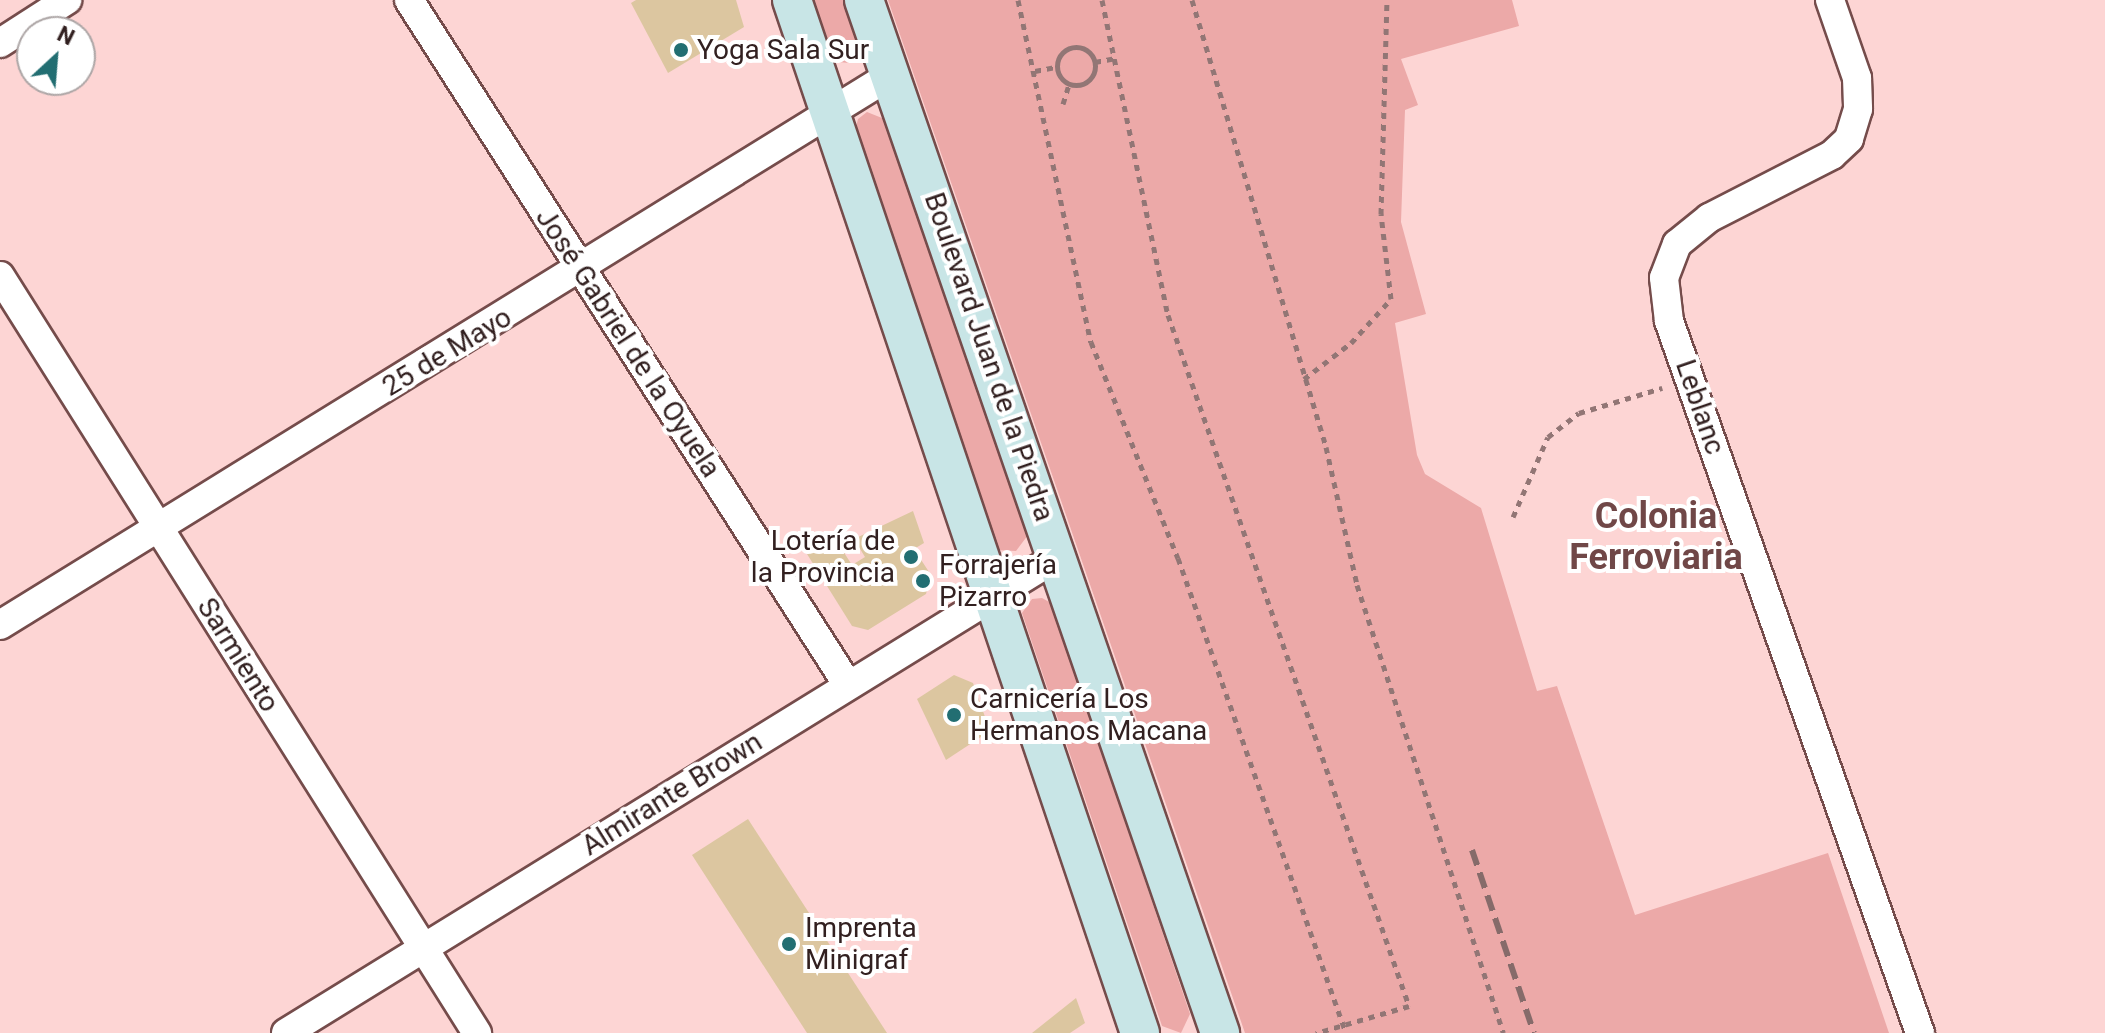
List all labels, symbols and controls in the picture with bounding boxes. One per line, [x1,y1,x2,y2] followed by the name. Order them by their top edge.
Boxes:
[16,16,96,96] north arrow
[53,21,78,50] text: N
[697,33,869,67] place label: Yoga Sala Sur
[672,41,690,59] marker: Yoga Sala Sur
[917,188,1061,526] street label: Boulevard Juan de la Piedra
[528,202,728,484] street label: José Gabriel de la Oyuela
[376,300,518,404] street label: 25 de Mayo
[1668,355,1732,459] street label: Leblanc
[1569,494,1743,579] district label: Colonia Ferroviaria
[751,524,895,590] place label: Lotería de la Provincia
[902,548,920,566] marker: Lotería de la Provincia
[939,548,1057,614] place label: Forrajería Pizarro
[914,572,932,590] marker: Forrajería Pizarro
[190,592,286,718] street label: Sarmiento
[970,682,1207,748] place label: Carnicería Los Hermanos Macana
[945,706,963,724] marker: Carnicería Los Hermanos Macana
[576,725,768,863] street label: Almirante Brown
[805,911,917,977] place label: Imprenta Minigraf
[780,935,798,953] marker: Imprenta Minigraf

